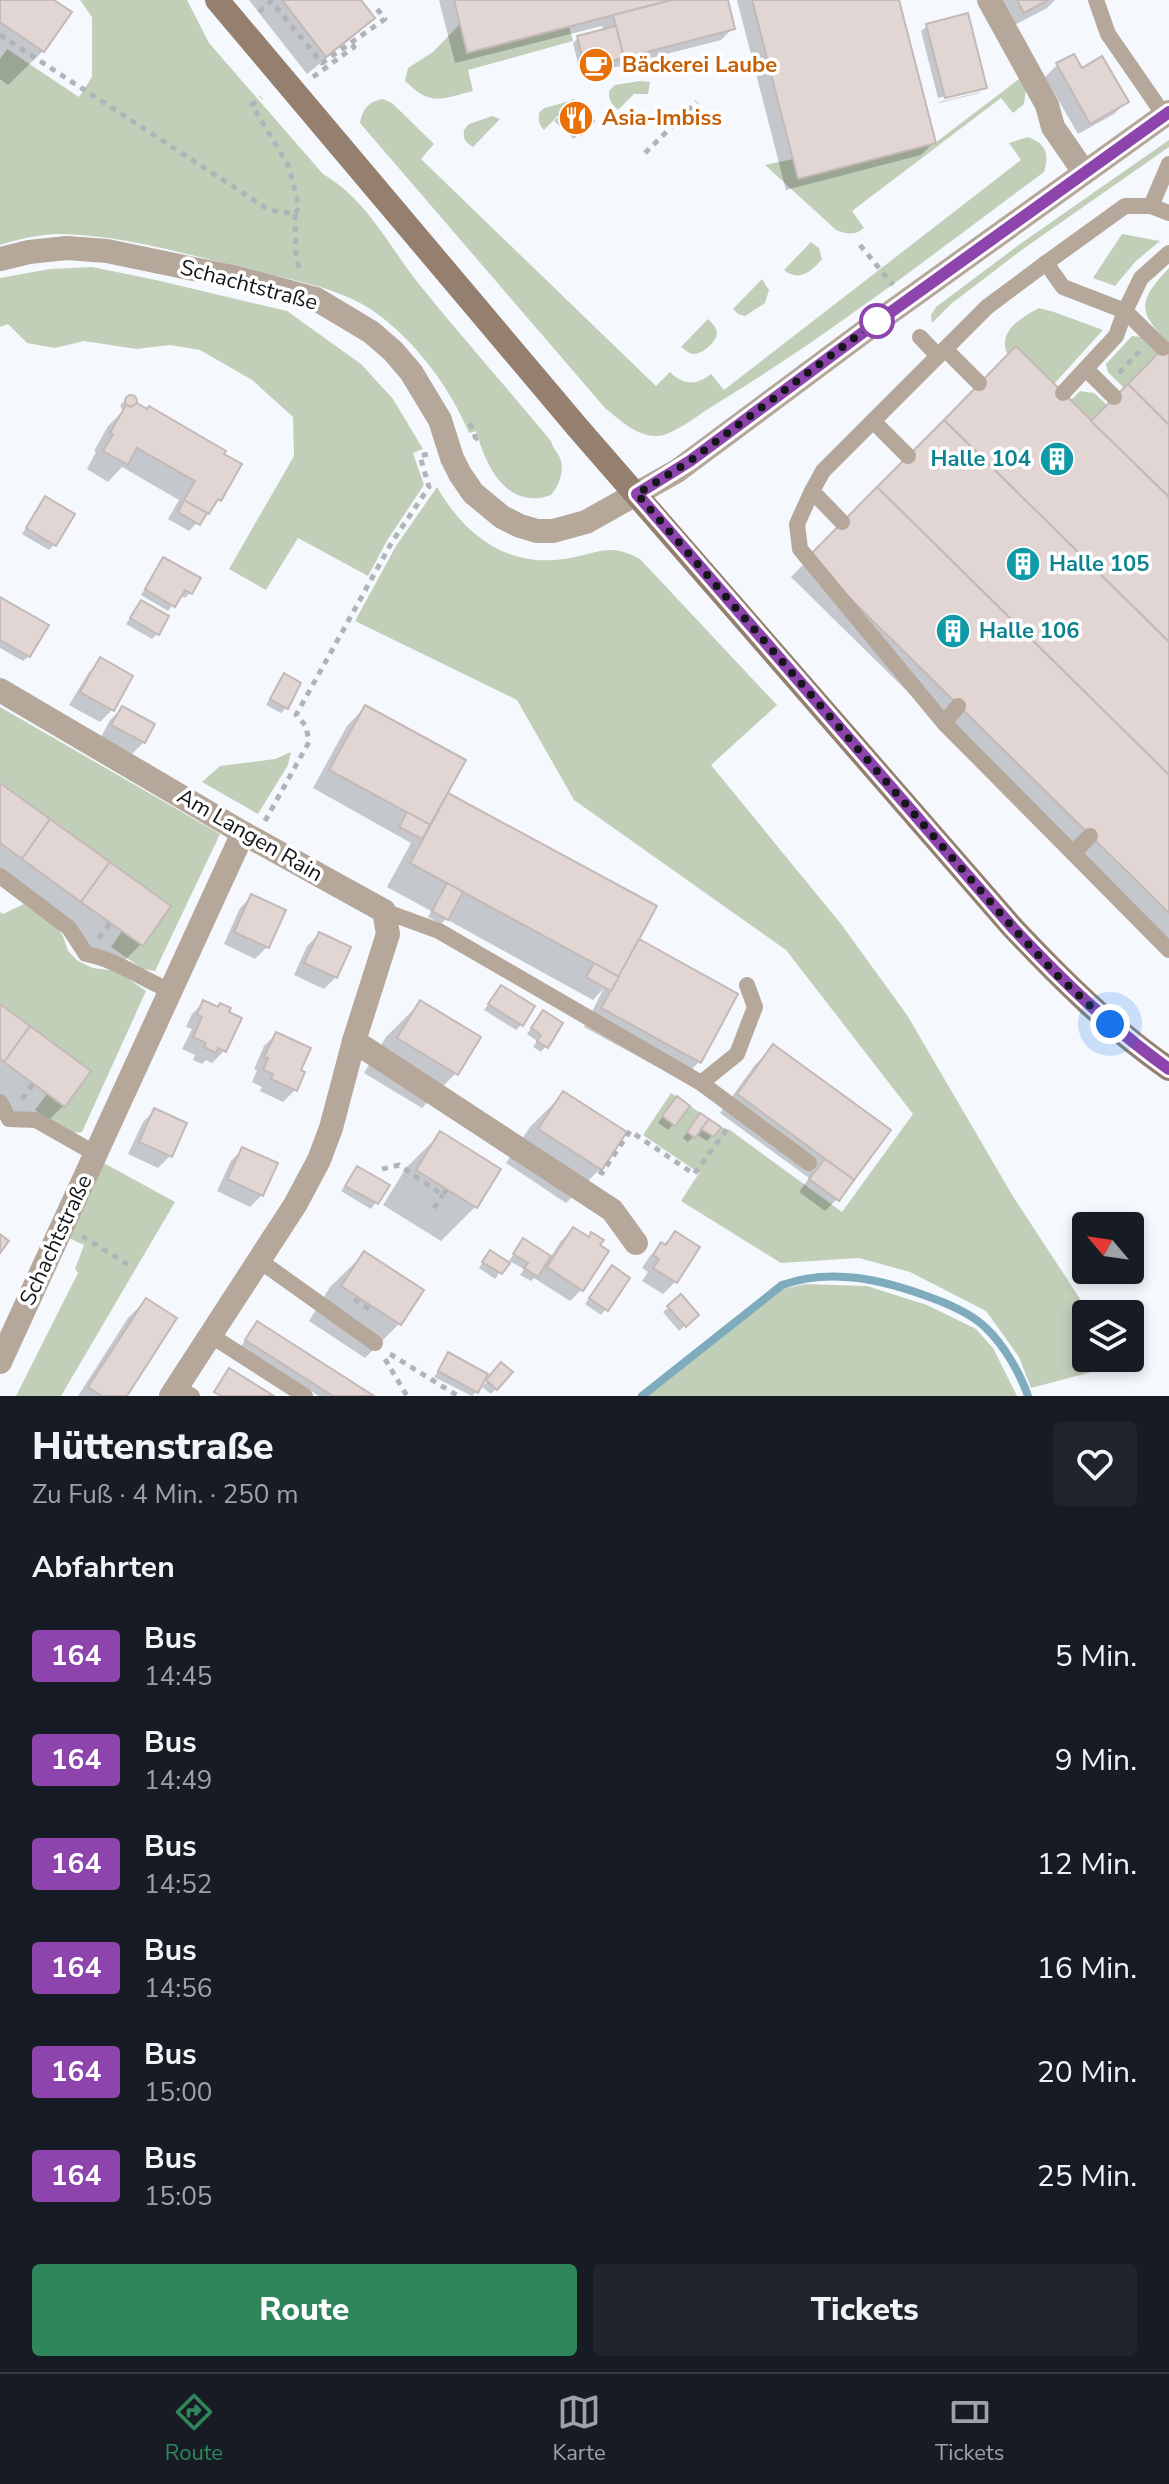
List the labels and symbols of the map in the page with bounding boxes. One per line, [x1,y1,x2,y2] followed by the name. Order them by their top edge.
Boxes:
[577,46,615,84] cafe icon: Bäckerei Laube
[622,50,777,80] place label: Bäckerei Laube
[557,99,595,137] restaurant icon: Asia-Imbiss
[602,103,722,133] place label: Asia-Imbiss
[177,252,321,318] street label: Schachtstraße
[860,304,894,338] unlabelled marker
[1038,440,1076,478] building icon: Halle 104
[931,444,1031,474] place label: Halle 104
[1004,545,1042,583] building icon: Halle 105
[1049,549,1149,579] place label: Halle 105
[934,612,972,650] building icon: Halle 106
[979,616,1079,646] place label: Halle 106
[172,781,328,889] street label: Am Langen Rain
[1090,1004,1130,1044] your location
[13,1170,99,1310] street label: Schachtstraße
[1072,1212,1144,1284] north arrow

